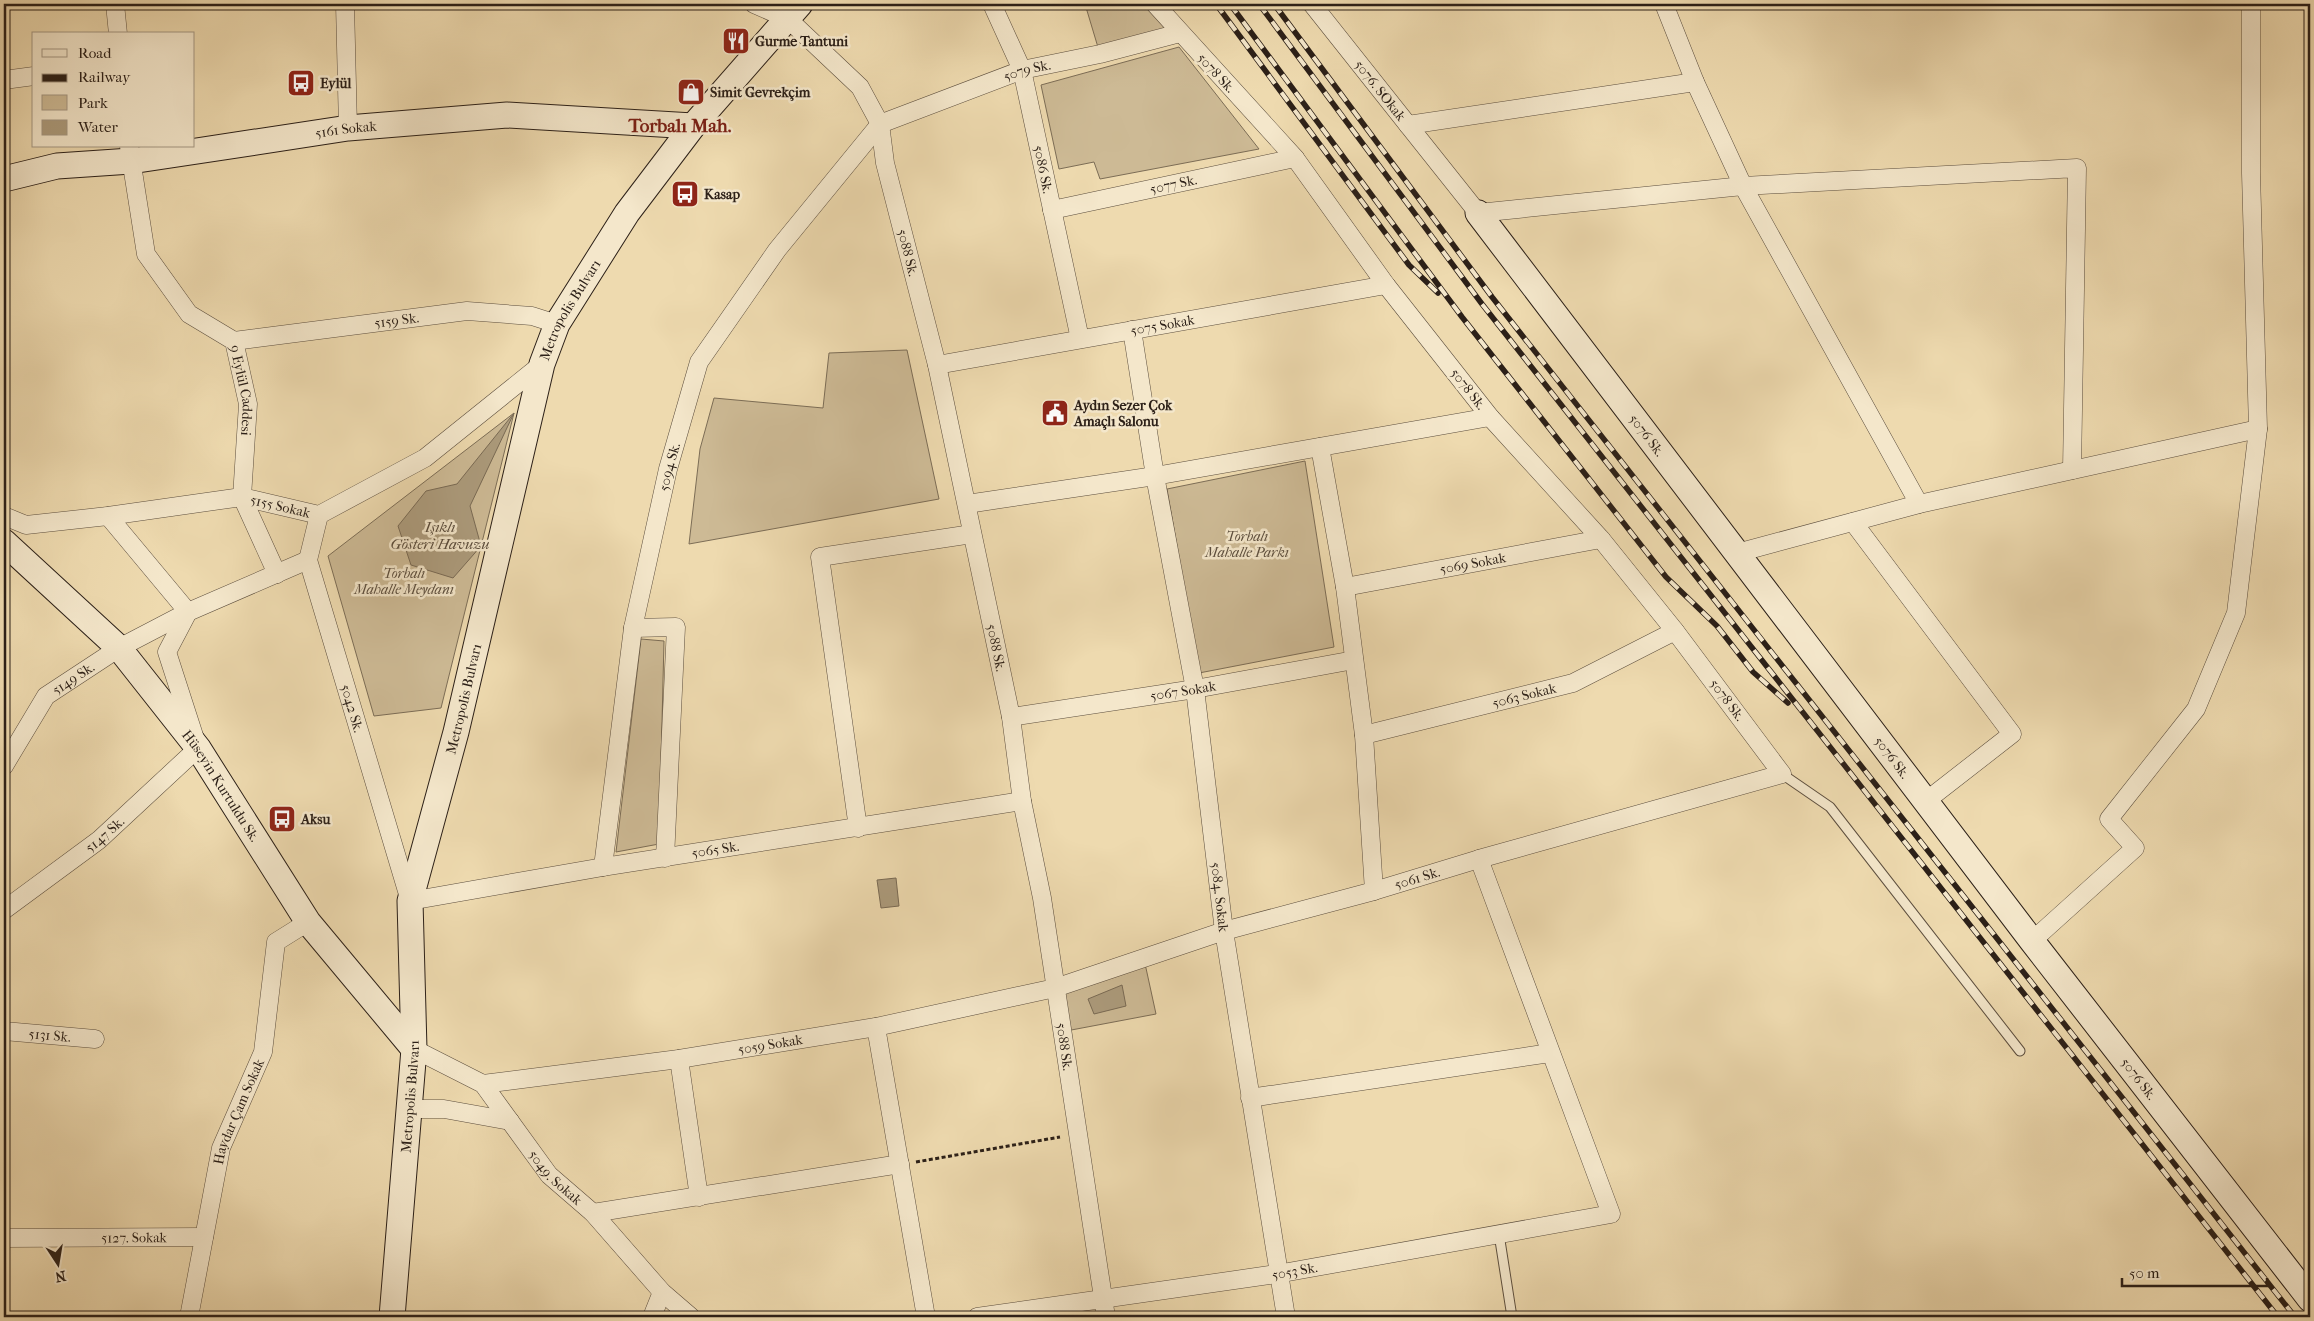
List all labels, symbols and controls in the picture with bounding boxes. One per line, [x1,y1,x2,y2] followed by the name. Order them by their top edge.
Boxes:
[721,26,751,56] restaurant icon: Gurme Tantuni
[32,32,195,148] legend
[755,33,849,50] place label: Gurme Tantuni
[78,44,112,62] text: Road
[1193,50,1239,97] street label: 5078 Sk.
[1001,56,1052,85] street label: 5079 Sk.
[1351,56,1410,125] street label: 5076. SOkak
[78,68,131,86] text: Railway
[286,68,316,98] bus stop icon: Eylül
[320,75,351,92] place label: Eylül
[676,77,706,107] shop icon: Simit Gevrekçim
[710,84,811,102] place label: Simit Gevrekçim
[78,94,108,112] text: Park
[628,115,732,137] district label: Torbalı Mah.
[314,117,378,141] street label: 5161 Sokak
[77,118,118,136] text: Water
[1030,144,1057,195] street label: 5086 Sk.
[1148,171,1199,197] street label: 5077 Sk.
[670,179,700,209] bus stop icon: Kasap
[704,186,740,203] place label: Kasap
[894,227,922,278] street label: 5088 Sk.
[536,256,604,363] street label: Metropolis Bulvarı
[373,309,420,331] street label: 5159 Sk.
[1129,311,1197,339] street label: 5075 Sokak
[227,343,256,436] street label: 9 Eylül Caddesi
[1447,365,1490,413] street label: 5078 Sk.
[1073,397,1173,431] place label: Aydın Sezer Çok Amaçlı Salonu
[1040,398,1070,428] public building icon: Aydın Sezer Çok Amaçlı Salonu
[1626,411,1669,460] street label: 5076 Sk.
[655,440,684,493] street label: 5094 Sk.
[249,491,313,521] street label: 5155 Sokak
[390,518,490,553] water label: Işıklı Gösteri Havuzu
[1204,528,1289,561] park label: Torbalı Mahalle Parkı
[1438,548,1508,578] street label: 5069 Sokak
[353,565,454,598] park label: Torbalı Mahalle Meydanı
[983,622,1010,673] street label: 5088 Sk.
[442,642,485,756] street label: Metropolis Bulvarı
[49,658,98,698] street label: 5149 Sk.
[1706,676,1748,724] street label: 5078 Sk.
[1149,677,1218,704] street label: 5067 Sokak
[1490,679,1559,711] street label: 5063 Sokak
[337,682,368,735] street label: 5042 Sk.
[178,726,264,845] street label: Hüseyin Kurtuldu Sk.
[1871,733,1914,782] street label: 5076 Sk.
[267,804,297,834] bus stop icon: Aksu
[300,811,330,828] place label: Aksu
[82,812,128,856] street label: 5147 Sk.
[690,837,741,861] street label: 5065 Sk.
[1207,861,1233,934] street label: 5084. Sokak
[1392,863,1442,893] street label: 5061 Sk.
[1053,1022,1077,1072] street label: 5088 Sk.
[28,1025,72,1045] street label: 5131 Sk.
[737,1030,805,1058] street label: 5059 Sokak
[397,1040,423,1154] street label: Metropolis Bulvarı
[2117,1054,2161,1103] street label: 5076 Sk.
[210,1055,268,1166] street label: Haydar Çam Sokak
[525,1147,586,1209] street label: 5049. Sokak
[101,1229,168,1246] street label: 5127. Sokak
[32,1238,82,1288] north arrow
[2122,1256,2266,1288] scale bar
[1271,1258,1319,1283] street label: 5053 Sk.
[2129,1264,2160,1282] text: 50 m
[53,1267,68,1286] text: N

